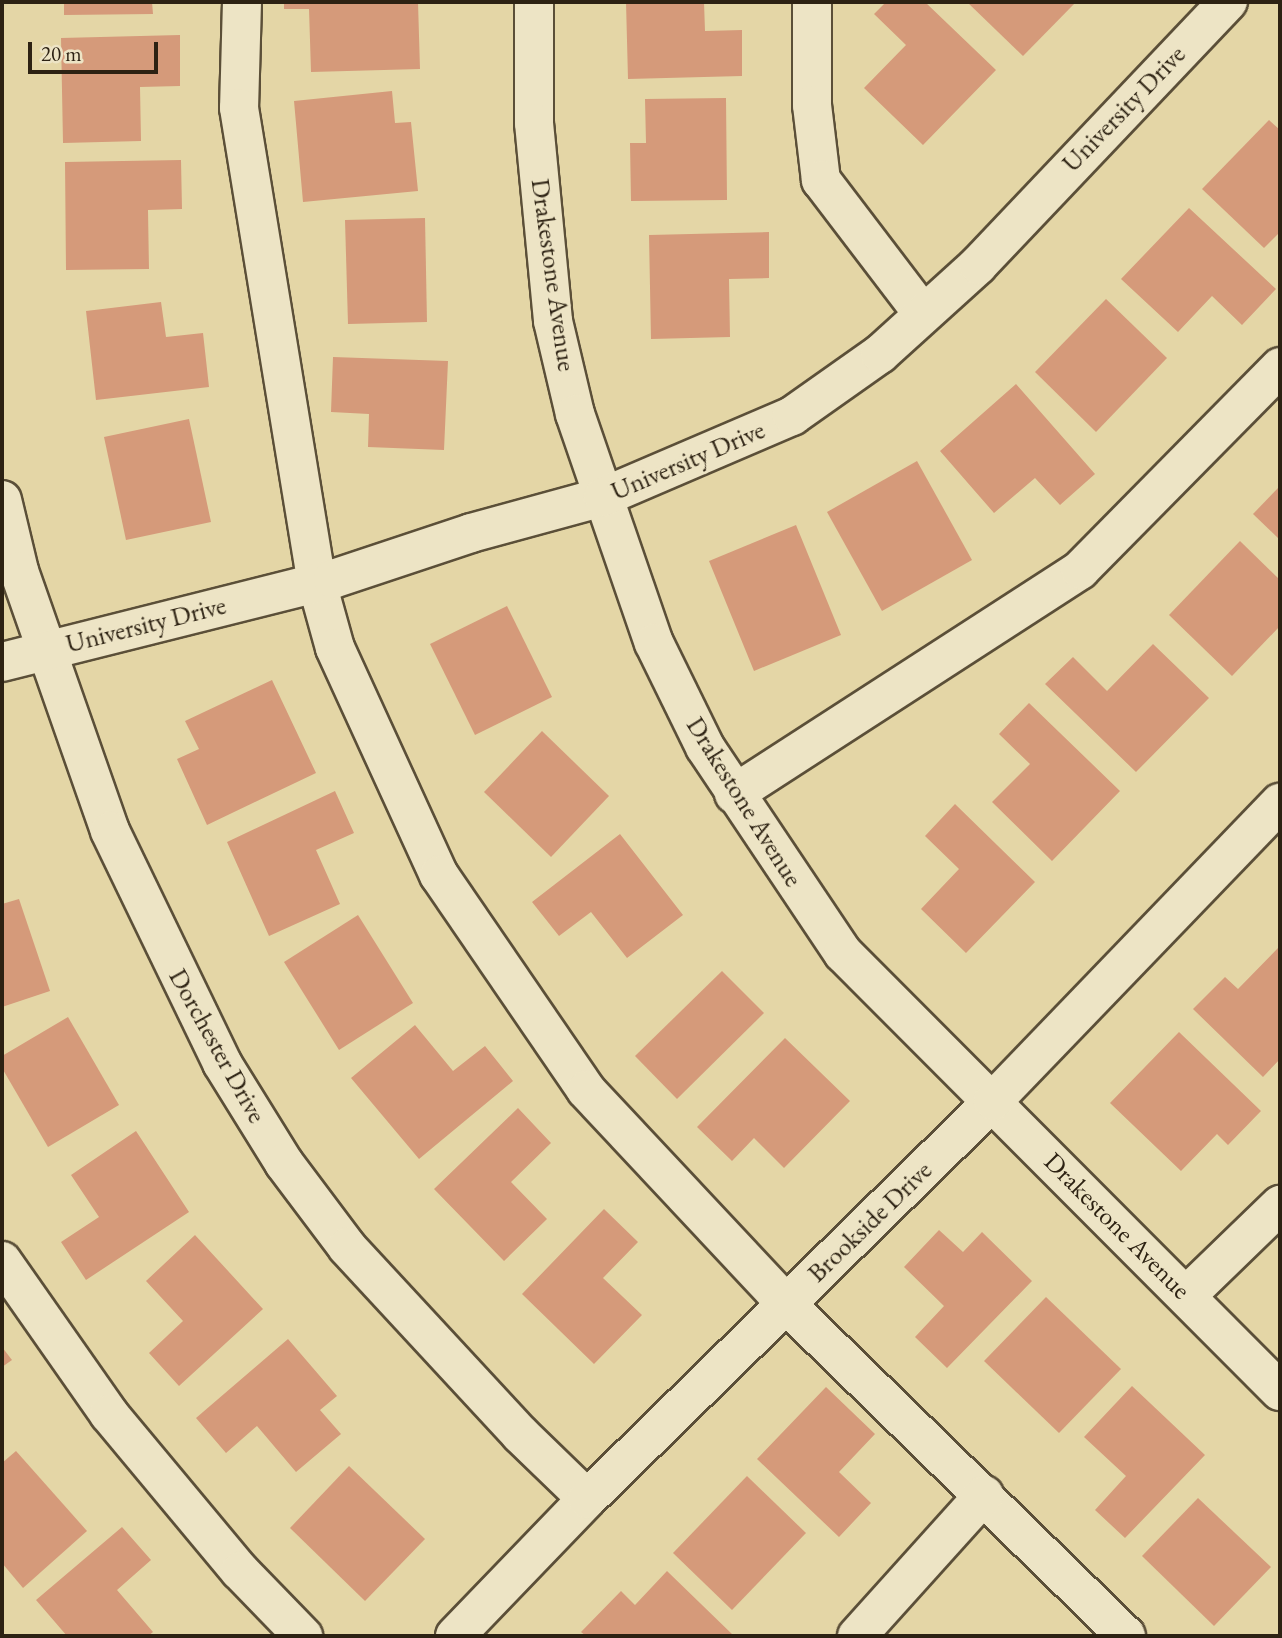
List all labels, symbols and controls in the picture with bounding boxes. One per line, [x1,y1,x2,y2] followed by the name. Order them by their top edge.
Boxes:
[32,28,161,72] scale bar
[1056,39,1192,179] street label: University Drive
[41,40,82,67] text: 20 m
[524,177,582,373] street label: Drakestone Avenue
[606,415,770,507] street label: University Drive
[63,590,229,660] street label: University Drive
[679,711,809,893] street label: Drakestone Avenue
[162,963,272,1129] street label: Dorchester Drive
[1037,1146,1197,1306] street label: Drakestone Avenue
[802,1155,938,1289] street label: Brookside Drive

